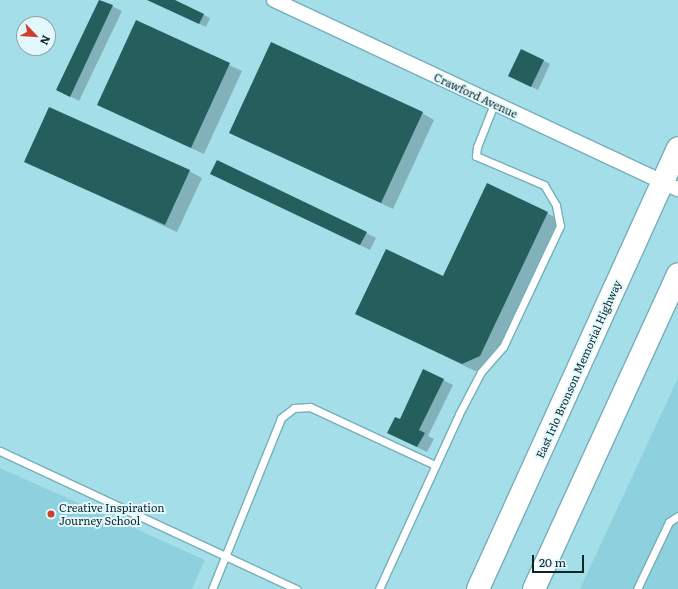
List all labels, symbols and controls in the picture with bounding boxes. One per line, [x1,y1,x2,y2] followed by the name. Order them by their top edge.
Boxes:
[16,16,56,56] north arrow
[37,33,55,48] text: N
[432,70,520,120] street label: Crawford Avenue
[533,278,623,460] street label: East Irlo Bronson Memorial Highway
[59,501,165,527] place label: Creative Inspiration Journey School
[46,509,56,519] marker: Creative Inspiration Journey School
[534,547,586,573] scale bar
[539,553,566,571] text: 20 m

